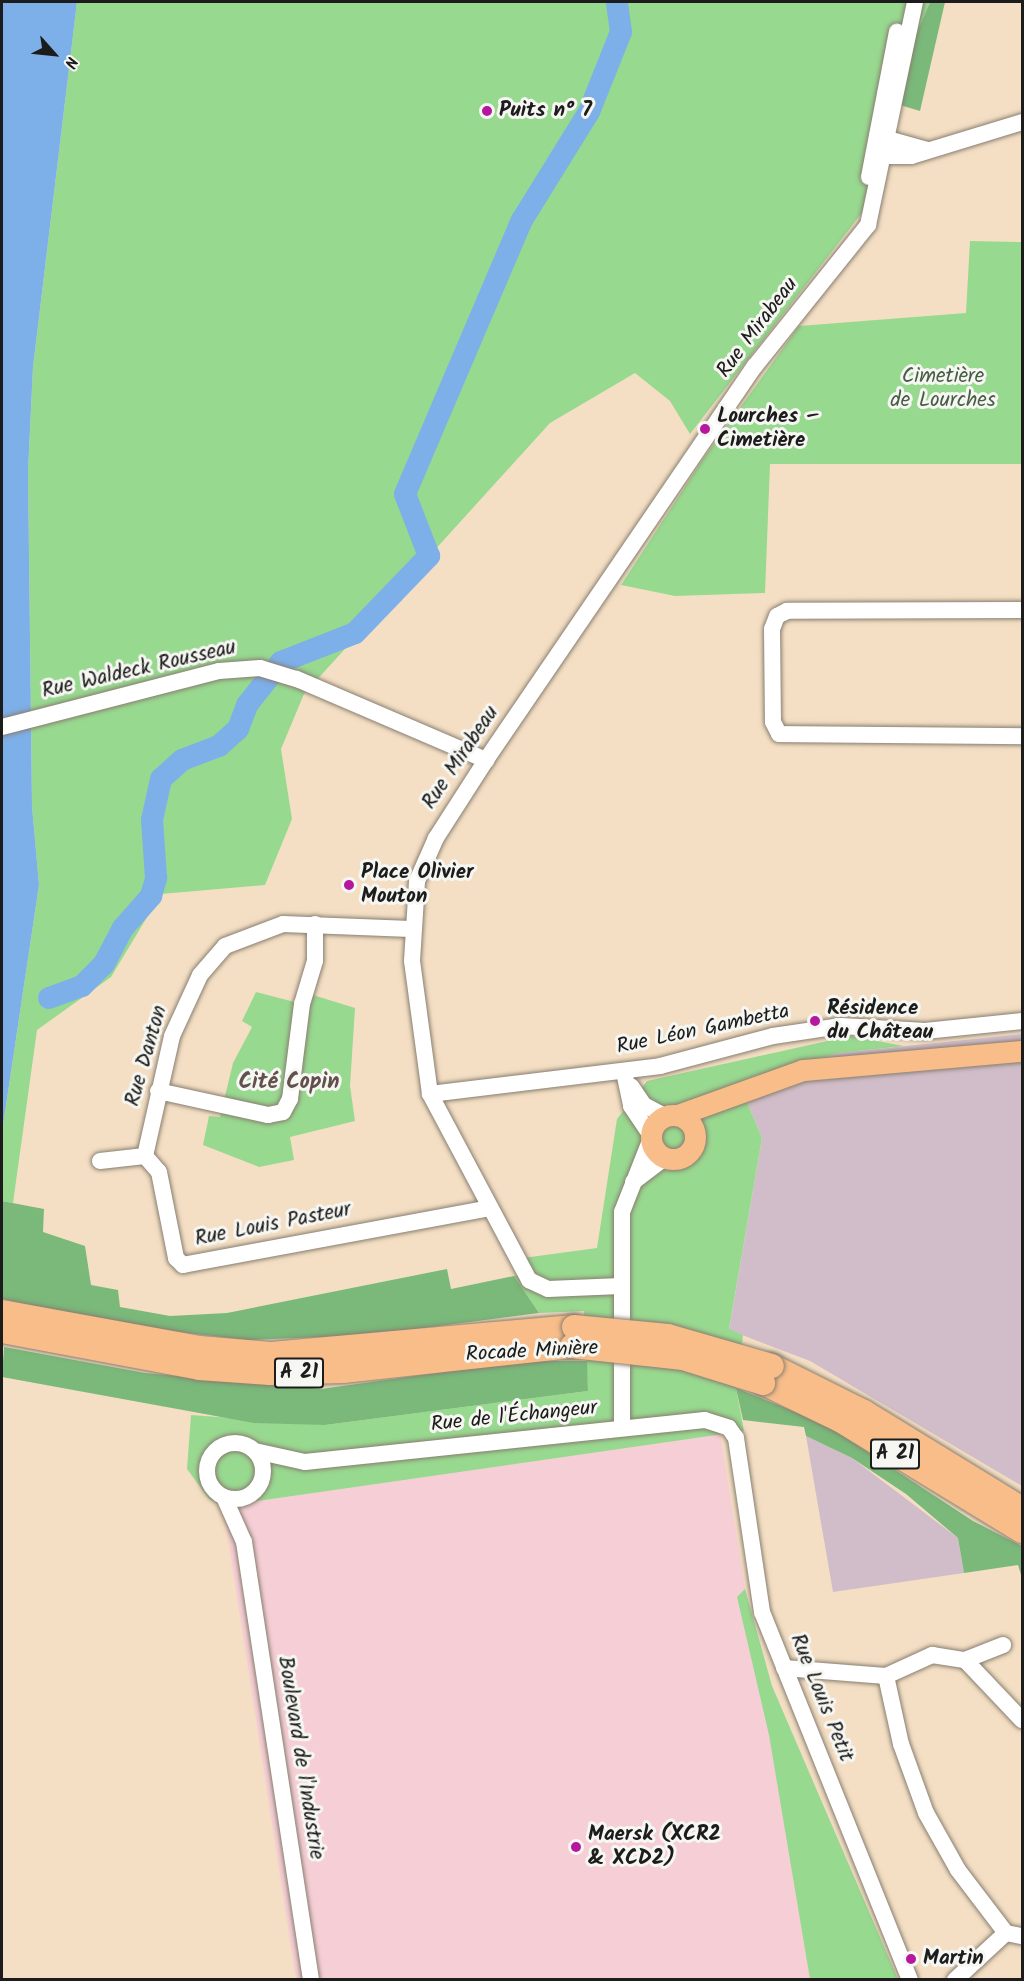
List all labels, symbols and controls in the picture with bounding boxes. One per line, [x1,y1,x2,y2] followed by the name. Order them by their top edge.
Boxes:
[24,24,84,84] north arrow
[57,52,84,73] text: N
[499,98,592,124] place label: Puits n° 7
[480,104,494,118] marker: Puits n° 7
[712,273,804,383] street label: Rue Mirabeau
[890,364,996,414] park label: Cimetière de Lourches
[717,404,819,454] place label: Lourches – Cimetière
[698,422,712,436] marker: Lourches – Cimetière
[40,635,238,705] street label: Rue Waldeck Rousseau
[417,702,505,814] street label: Rue Mirabeau
[361,860,474,910] place label: Place Olivier Mouton
[342,878,356,892] marker: Place Olivier Mouton
[827,996,933,1046] place label: Résidence du Château
[614,999,792,1061] street label: Rue Léon Gambetta
[121,1003,173,1109] street label: Rue Danton
[808,1014,822,1028] marker: Résidence du Château
[238,1070,340,1096] district label: Cité Copin
[193,1198,353,1252] street label: Rue Louis Pasteur
[465,1336,599,1368] street label: Rocade Minière
[274,1356,324,1390] road number: A 21
[430,1396,598,1438] street label: Rue de l'Échangeur
[870,1437,920,1471] road number: A 21
[784,1630,858,1766] street label: Rue Louis Petit
[271,1655,329,1861] street label: Boulevard de l'Industrie
[588,1822,721,1872] place label: Maersk (XCR2 & XCD2)
[569,1840,583,1854] marker: Maersk (XCR2 & XCD2)
[923,1946,984,1972] place label: Martin
[904,1952,918,1966] marker: Martin

